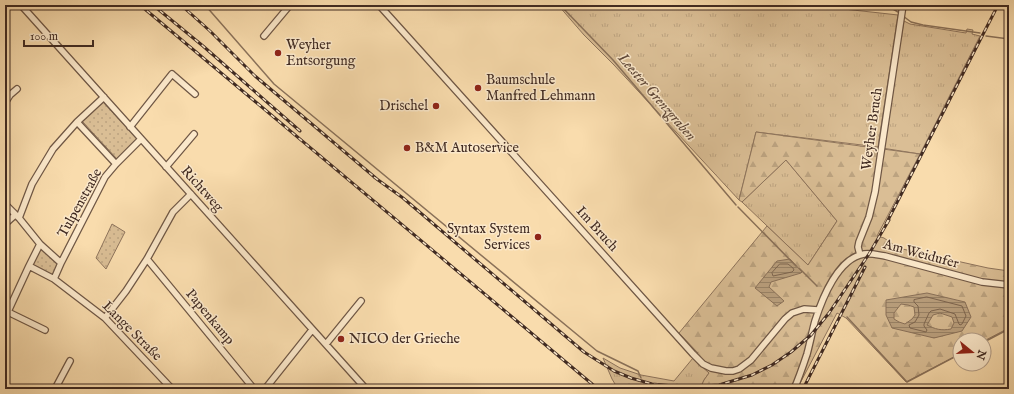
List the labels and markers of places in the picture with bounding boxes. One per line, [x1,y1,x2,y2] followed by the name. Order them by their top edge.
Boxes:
[286,36,356,70] place label: Weyher Entsorgung
[273,48,283,58] marker: Weyher Entsorgung
[486,71,596,105] place label: Baumschule Manfred Lehmann
[473,83,483,93] marker: Baumschule Manfred Lehmann
[379,97,428,115] place label: Drischel
[431,101,441,111] marker: Drischel
[415,139,519,157] place label: B&M Autoservice
[402,143,412,153] marker: B&M Autoservice
[447,220,530,254] place label: Syntax System Services
[533,232,543,242] marker: Syntax System Services
[349,330,461,348] place label: NICO der Grieche
[336,334,346,344] marker: NICO der Grieche

